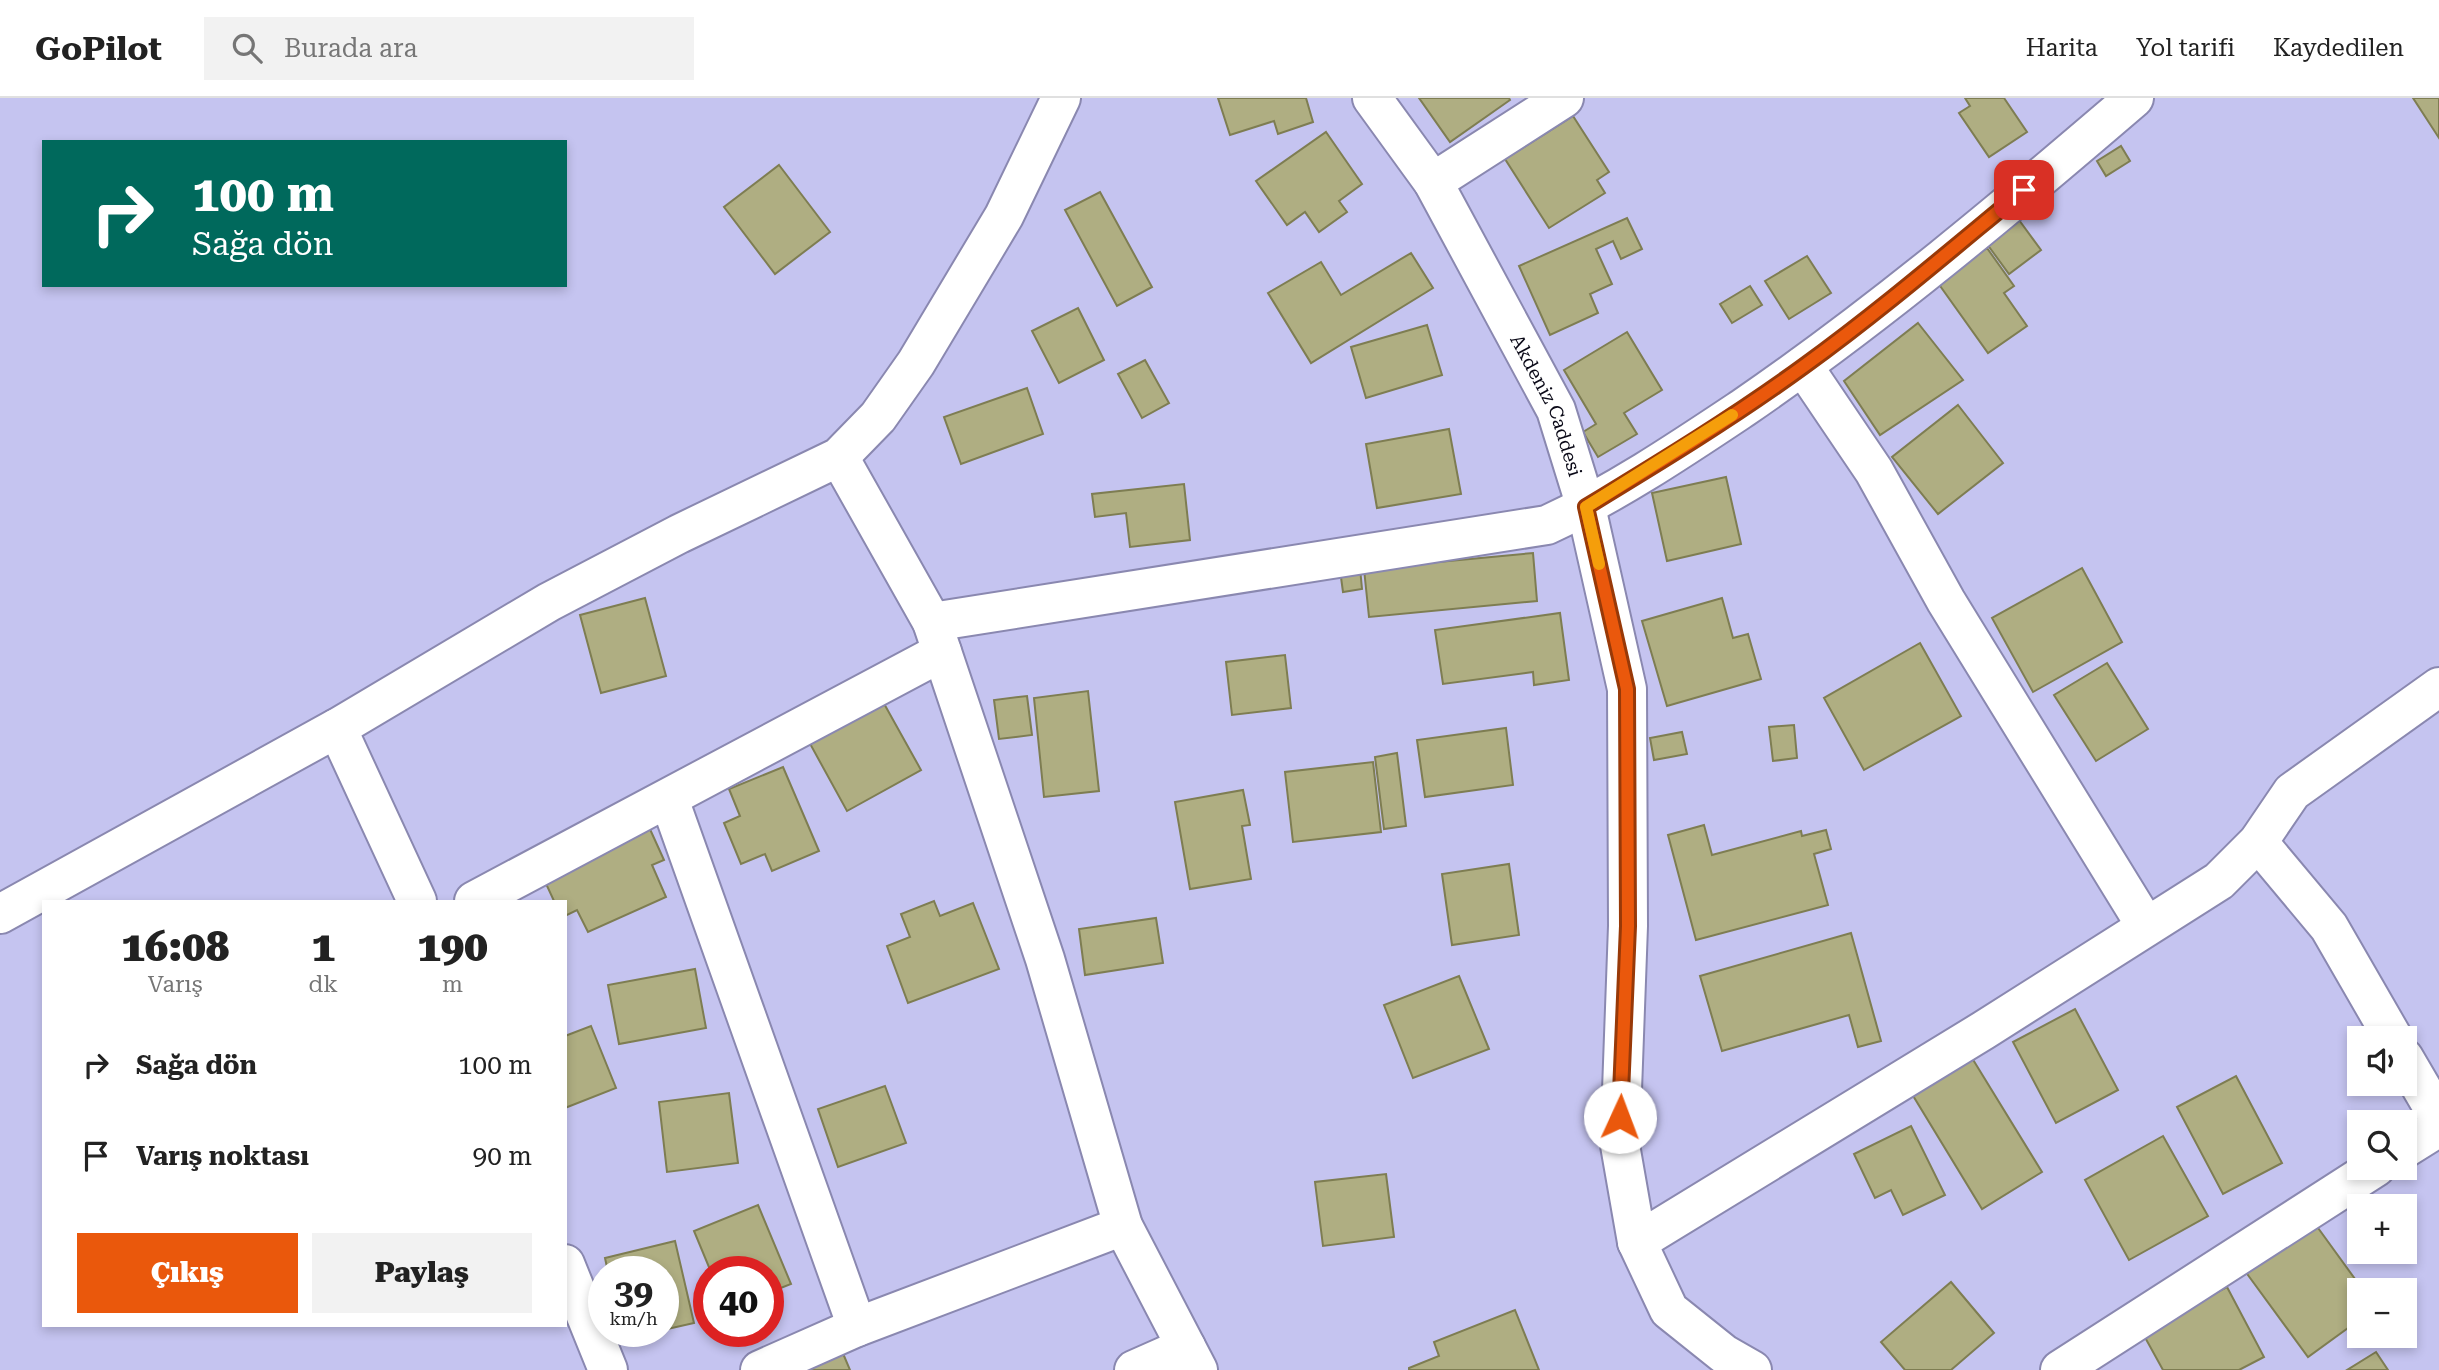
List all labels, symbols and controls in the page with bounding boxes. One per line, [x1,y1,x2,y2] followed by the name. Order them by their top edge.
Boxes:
[204,17,694,80] search box
[35,29,162,68] text: GoPilot
[228,29,266,67] icon: search
[284,33,418,63] text: Burada ara
[2026,34,2098,62] text: Harita
[2136,34,2235,62] text: Yol tarifi
[2273,34,2404,62] text: Kaydedilen
[1994,160,2054,220] pin
[192,166,334,223] text: 100 m
[77,168,168,259] icon: right
[2005,171,2043,209] icon: arrive
[192,225,333,263] text: Sağa dön
[1505,330,1587,479] street label: Akdeniz Caddesi
[121,922,229,971] text: 16:08
[311,922,335,971] text: 1
[417,922,488,971] text: 190
[148,971,203,998] text: Varış
[309,971,338,998] text: dk
[442,971,463,998] text: m
[2347,1026,2417,1348] map controls
[2347,1026,2417,1096] button: sound
[77,1046,115,1084] icon: right
[136,1050,257,1080] text: Sağa dön
[458,1050,532,1080] text: 100 m
[1583,1080,1657,1154] position arrow
[2347,1110,2417,1180] button: search
[77,1137,115,1175] icon: arrive
[136,1141,309,1171] text: Varış noktası
[473,1141,532,1171] text: 90 m
[2347,1194,2417,1264] button: +
[77,1233,298,1313] button: Çıkış
[312,1233,532,1313] button: Paylaş
[693,1256,784,1347] speed limit sign: 40
[614,1272,653,1313] text: 39
[2347,1278,2417,1348] button: −
[609,1308,658,1329] text: km/h

